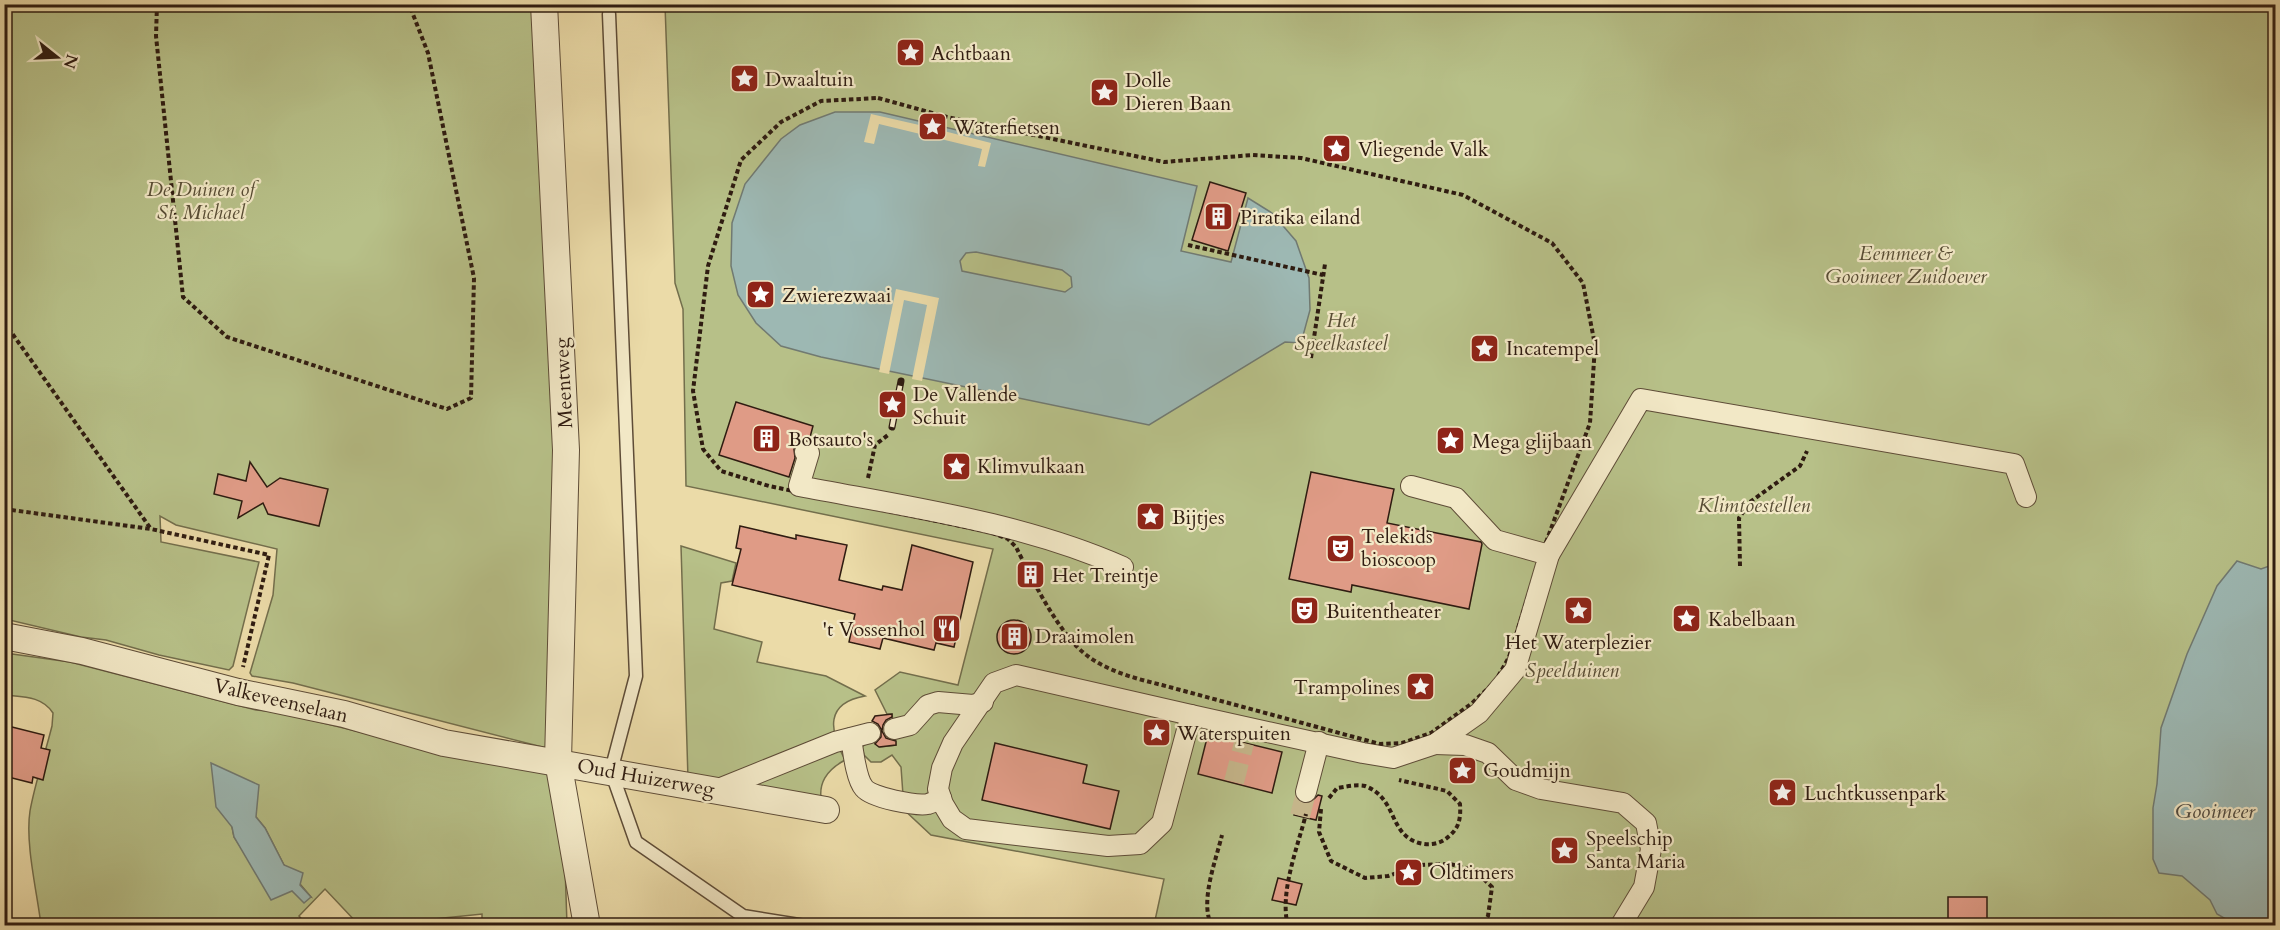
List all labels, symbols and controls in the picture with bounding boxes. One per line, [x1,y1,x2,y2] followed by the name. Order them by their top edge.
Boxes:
[27,27,87,87] north arrow
[894,37,926,69] place icon: Achtbaan
[931,40,1012,67] place label: Achtbaan
[58,51,83,71] text: N
[728,63,760,95] place icon: Dwaaltuin
[765,66,855,93] place label: Dwaaltuin
[1125,67,1232,117] place label: Dolle Dieren Baan
[1088,76,1120,108] place icon: Dolle Dieren Baan
[916,111,948,143] place icon: Waterfietsen
[952,114,1061,141] place label: Waterfietsen
[1321,133,1353,165] place icon: Vliegende Valk
[1358,136,1489,163] place label: Vliegende Valk
[147,176,259,226] park label: De Duinen of St. Michael
[1203,201,1235,233] building icon: Piratika eiland
[1240,204,1361,231] place label: Piratika eiland
[1825,240,1988,290] park label: Eemmeer & Gooimeer Zuidoever
[745,279,777,311] place icon: Zwierezwaai
[782,282,892,309] place label: Zwierezwaai
[1294,307,1388,357] park label: Het Speelkasteel
[1469,332,1501,364] place icon: Incatempel
[1506,335,1599,362] place label: Incatempel
[548,336,579,429] street label: Meentweg
[913,381,1017,431] place label: De Vallende Schuit
[876,389,908,421] place icon: De Vallende Schuit
[751,423,783,455] building icon: Botsauto's
[1435,425,1467,457] place icon: Mega glijbaan
[788,426,873,453] place label: Botsauto's
[1472,428,1593,455] place label: Mega glijbaan
[940,450,972,482] place icon: Klimvulkaan
[977,453,1086,480] place label: Klimvulkaan
[1698,492,1810,519] park label: Klimtoestellen
[1135,501,1167,533] place icon: Bijtjes
[1172,504,1225,531] place label: Bijtjes
[1361,523,1436,573] place label: Telekids bioscoop
[1324,532,1356,564] theatre icon: Telekids bioscoop
[1015,559,1047,591] building icon: Het Treintje
[1052,562,1159,589] place label: Het Treintje
[1289,595,1321,627] theatre icon: Buitentheater
[1562,595,1594,627] place icon: Het Waterplezier
[1326,598,1441,625] place label: Buitentheater
[1671,603,1703,635] place icon: Kabelbaan
[1708,606,1796,633] place label: Kabelbaan
[930,613,962,645] restaurant icon: 't Vossenhol
[823,616,925,643] place label: 't Vossenhol
[998,620,1030,652] building icon: Draaimolen
[1035,623,1135,650] place label: Draaimolen
[1505,629,1652,656] place label: Het Waterplezier
[1525,657,1619,684] park label: Speelduinen
[1405,671,1437,703] place icon: Trampolines
[211,672,351,729] street label: Valkeveenselaan
[1293,674,1400,701] place label: Trampolines
[1140,717,1172,749] place icon: Waterspuiten
[1176,720,1292,747] place label: Waterspuiten
[575,752,718,803] street label: Oud Huizerweg
[1446,754,1478,786] place icon: Goudmijn
[1483,757,1571,784] place label: Goudmijn
[1767,777,1799,809] place icon: Luchtkussenpark
[1804,780,1947,807] place label: Luchtkussenpark
[2175,797,2256,826] water label: Gooimeer
[1586,825,1686,875] place label: Speelschip Santa Maria
[1549,834,1581,866] place icon: Speelschip Santa Maria
[1392,856,1424,888] place icon: Oldtimers
[1429,859,1514,886] place label: Oldtimers

